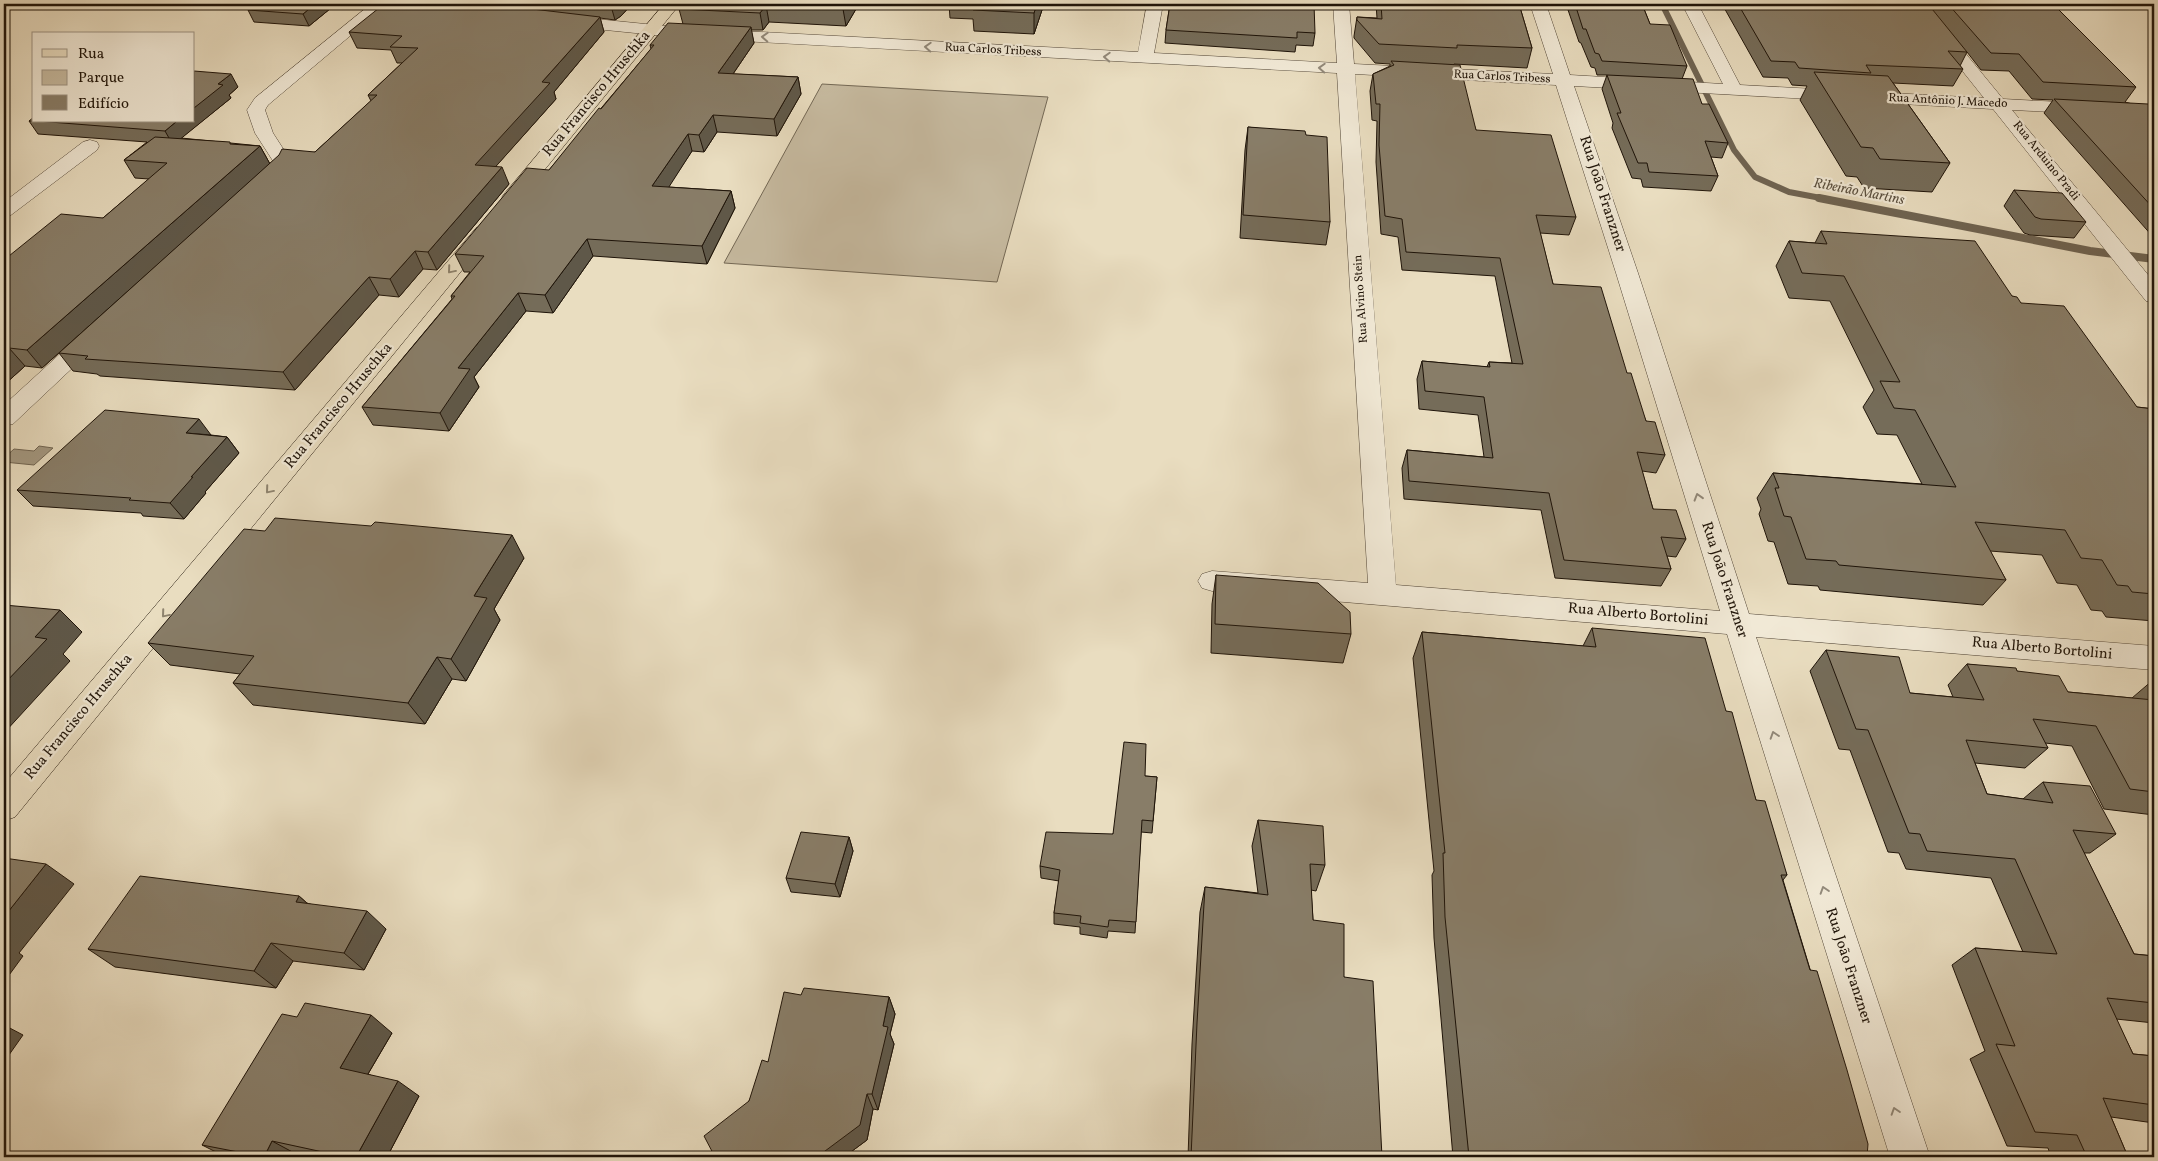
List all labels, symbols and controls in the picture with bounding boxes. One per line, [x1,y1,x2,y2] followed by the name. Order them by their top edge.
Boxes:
[538,27,656,161] street label: Rua Francisco Hruschka
[32,32,195,122] legend
[761,32,769,43] one-way arrow
[944,39,1042,61] street label: Rua Carlos Tribess
[923,41,931,52] one-way arrow
[78,44,104,65] text: Rua
[1103,51,1111,62] one-way arrow
[1318,62,1326,73] one-way arrow
[1453,66,1551,88] street label: Rua Carlos Tribess
[78,68,124,89] text: Parque
[1888,90,2008,112] street label: Rua Antônio J. Macedo
[78,94,129,115] text: Edifício
[2009,118,2083,205] street label: Rua Arduino Pradi
[1573,133,1631,255] street label: Rua João Franzner
[1812,174,1906,210] water label: Ribeirão Martins
[1350,254,1372,344] street label: Rua Alvino Stein
[448,264,457,273] one-way arrow
[280,339,398,473] street label: Rua Francisco Hruschka
[266,484,275,493] one-way arrow
[1693,493,1703,501] one-way arrow
[1695,519,1753,641] street label: Rua João Franzner
[1567,598,1709,632] street label: Rua Alberto Bortolini
[162,609,171,618] one-way arrow
[1971,632,2113,666] street label: Rua Alberto Bortolini
[20,650,138,784] street label: Rua Francisco Hruschka
[1769,731,1779,740] one-way arrow
[1819,886,1829,894] one-way arrow
[1819,905,1877,1027] street label: Rua João Franzner
[1891,1107,1901,1116] one-way arrow

